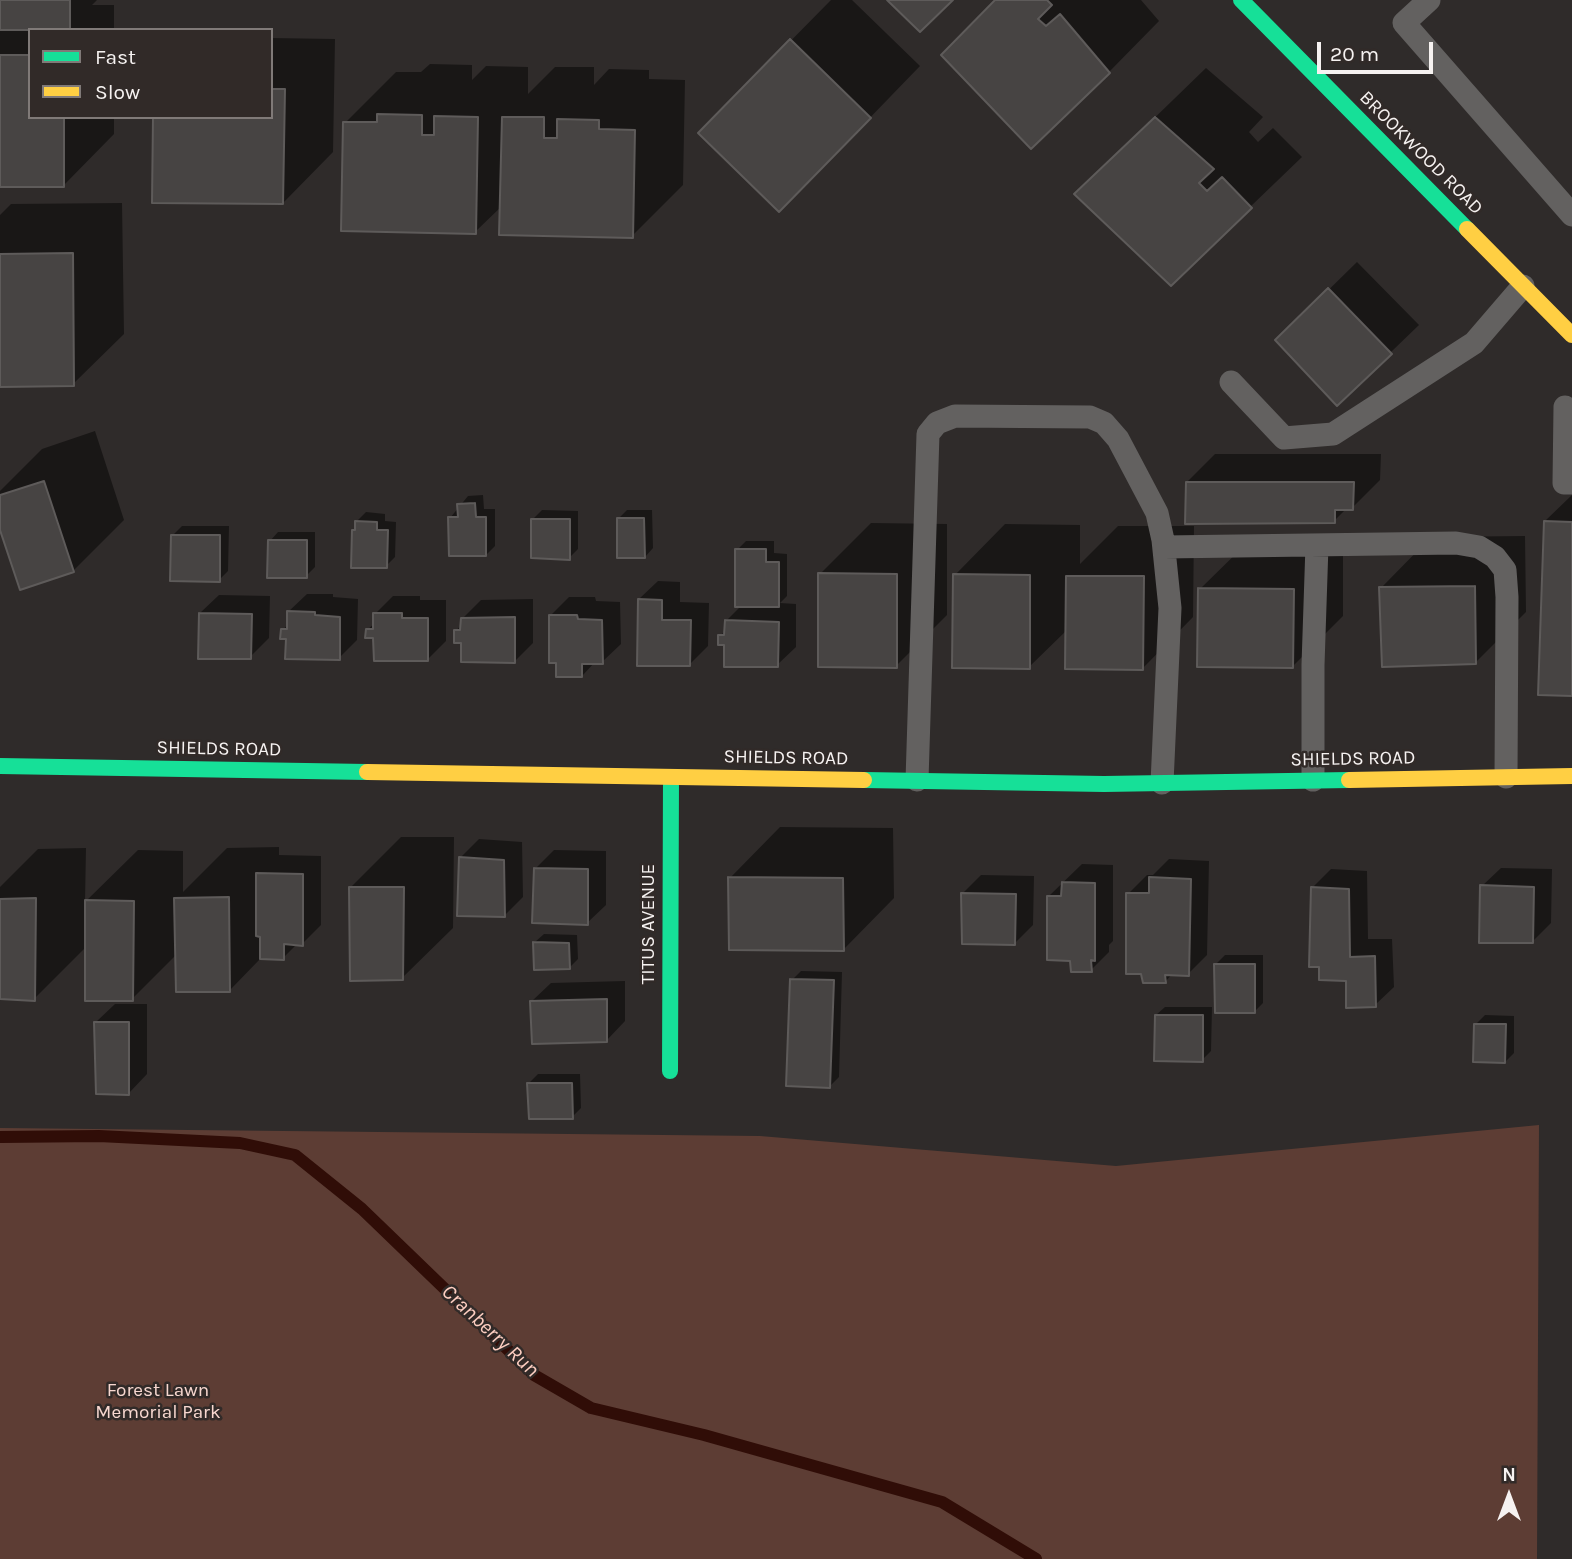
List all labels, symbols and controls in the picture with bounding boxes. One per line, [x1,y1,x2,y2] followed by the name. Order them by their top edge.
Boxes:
[28,28,273,119] legend
[1320,28,1436,72] scale bar
[1330,42,1379,66] text: 20 m
[95,45,136,69] text: Fast
[95,80,140,104] text: Slow
[1354,86,1488,220] street label: BROOKWOOD ROAD
[156,737,282,761] street label: SHIELDS ROAD
[723,746,849,770] street label: SHIELDS ROAD
[1290,747,1416,771] street label: SHIELDS ROAD
[638,864,660,984] street label: TITUS AVENUE
[436,1279,544,1383] water label: Cranberry Run
[95,1380,221,1424] park label: Forest Lawn Memorial Park
[1474,1461,1544,1531] north arrow
[1502,1464,1516,1486] text: N

